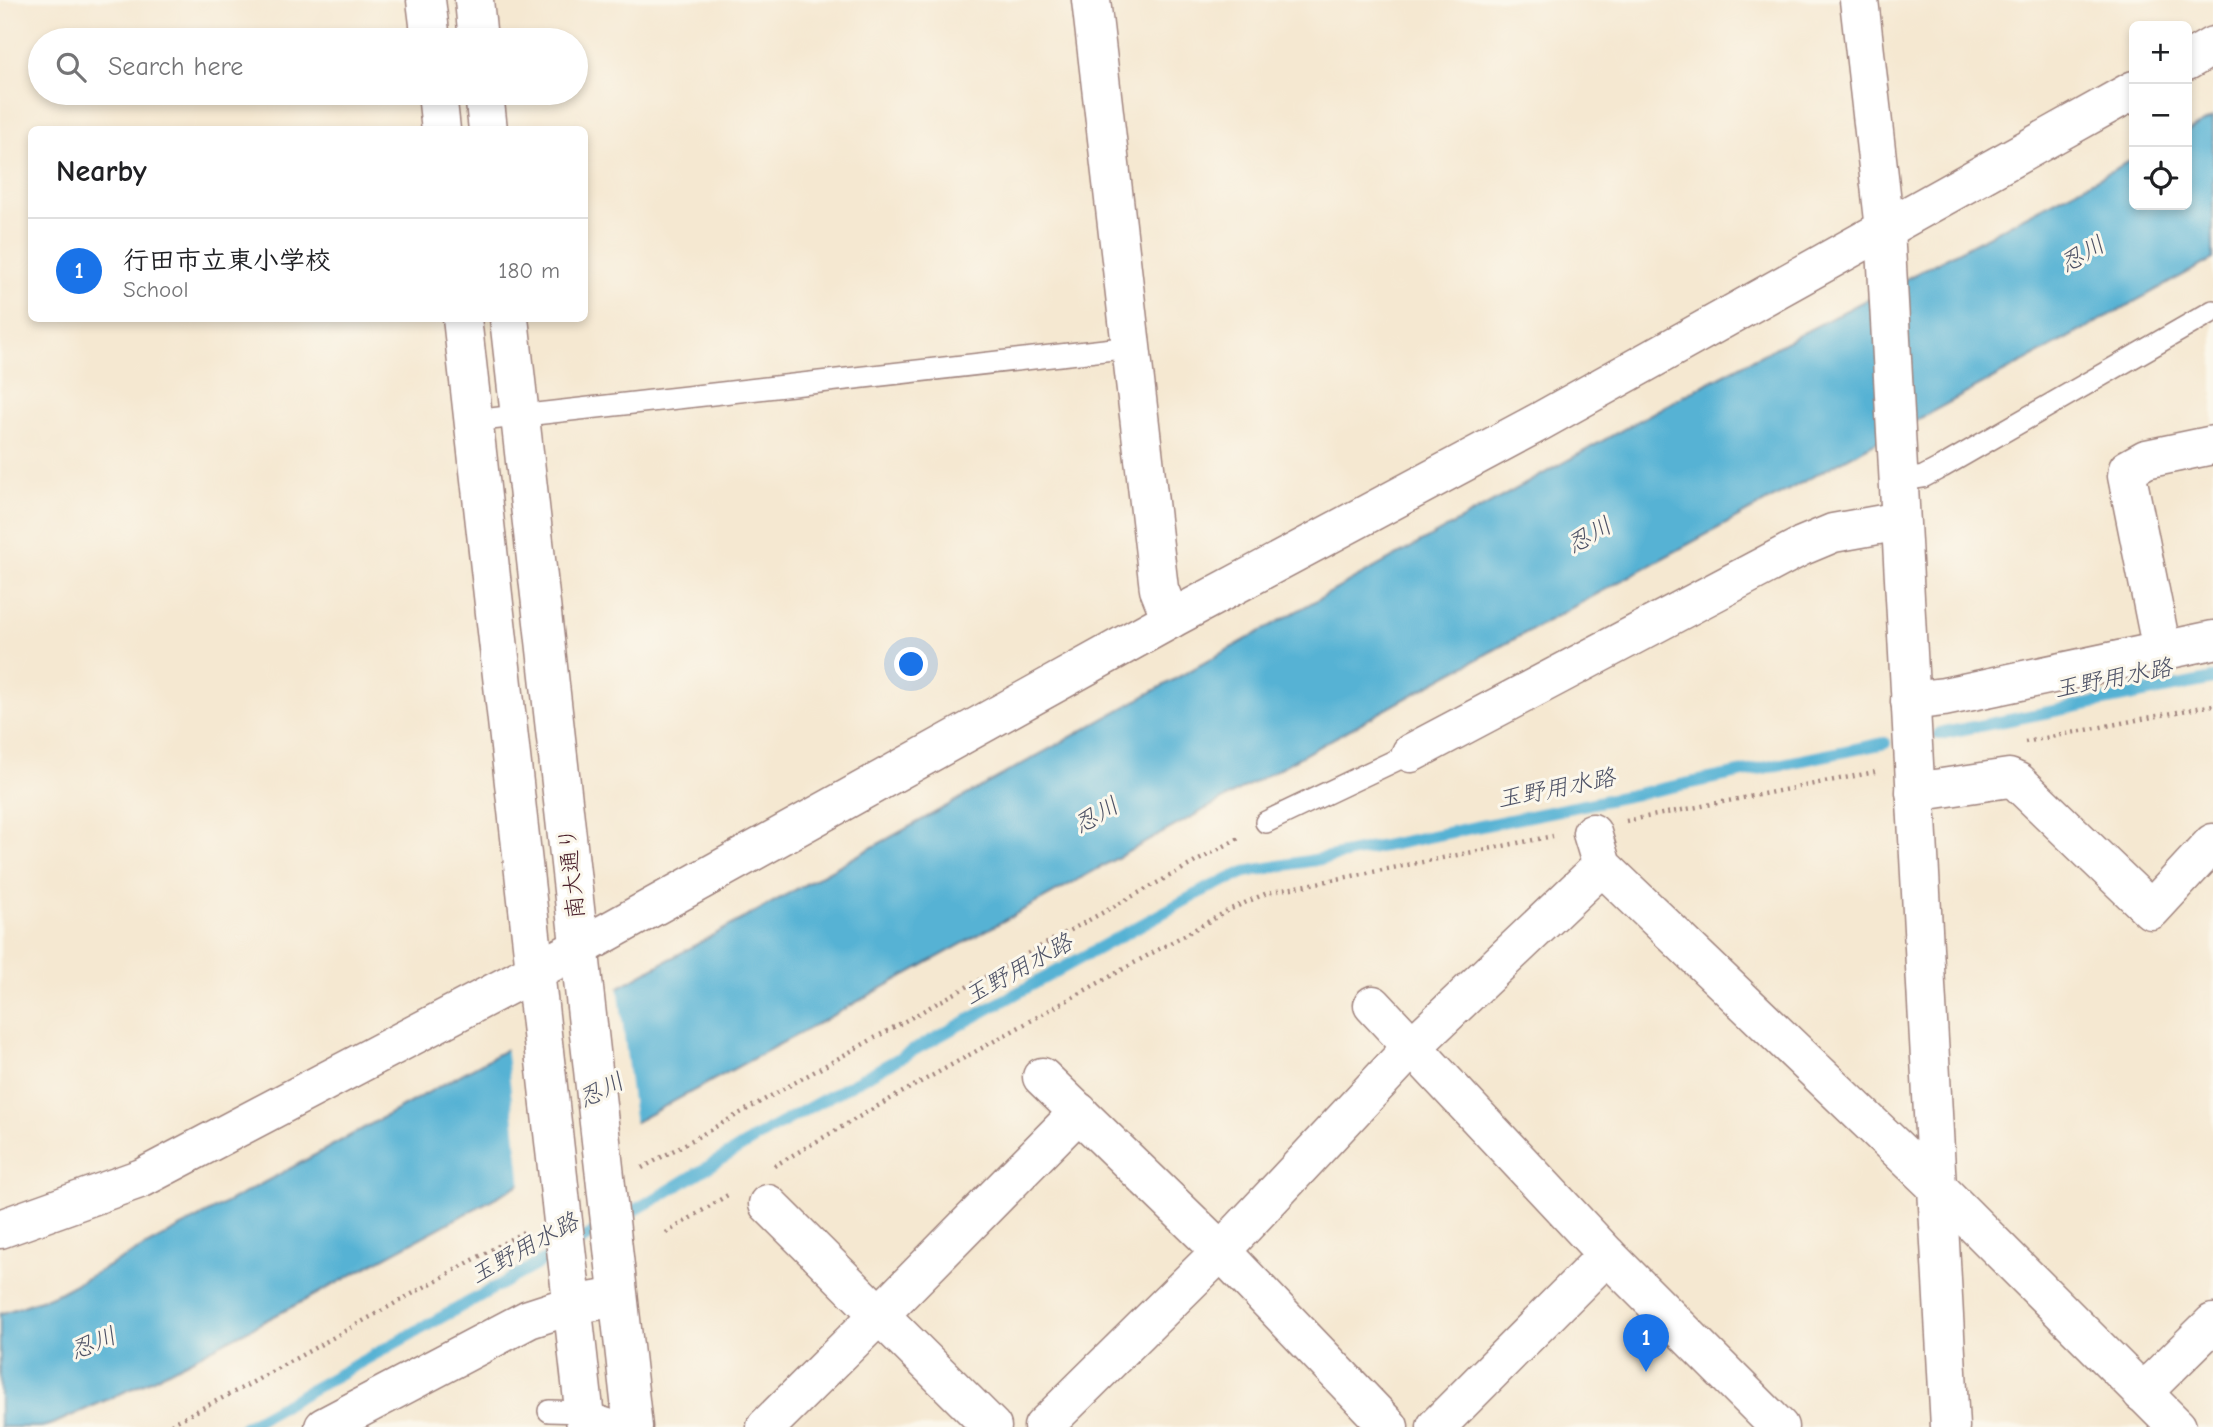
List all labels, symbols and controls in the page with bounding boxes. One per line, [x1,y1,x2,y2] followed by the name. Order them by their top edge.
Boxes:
[2129,21,2192,210] map controls
[2129,21,2192,84] button: +
[28,28,588,105] search box
[52,48,90,86] icon: search
[108,52,243,82] text: Search here
[2129,84,2192,147] button: −
[2129,147,2192,210] button: locate
[56,154,147,189] text: Nearby
[2054,230,2110,278] water label: 忍川
[123,246,331,276] text: 行田市立東小学校
[74,257,84,284] text: 1
[498,257,560,284] text: 180 m
[123,276,188,303] text: School
[1561,511,1617,559] water label: 忍川
[894,647,928,681] your location
[2051,652,2177,703] water label: 玉野用水路
[1494,762,1620,813] water label: 玉野用水路
[1068,791,1124,839] water label: 忍川
[553,826,590,920] street label: 南大通り
[959,927,1079,1010] water label: 玉野用水路
[573,1067,629,1113] water label: 忍川
[465,1206,585,1289] water label: 玉野用水路
[1623,1314,1669,1372] pin: 1
[66,1321,120,1365] water label: 忍川

